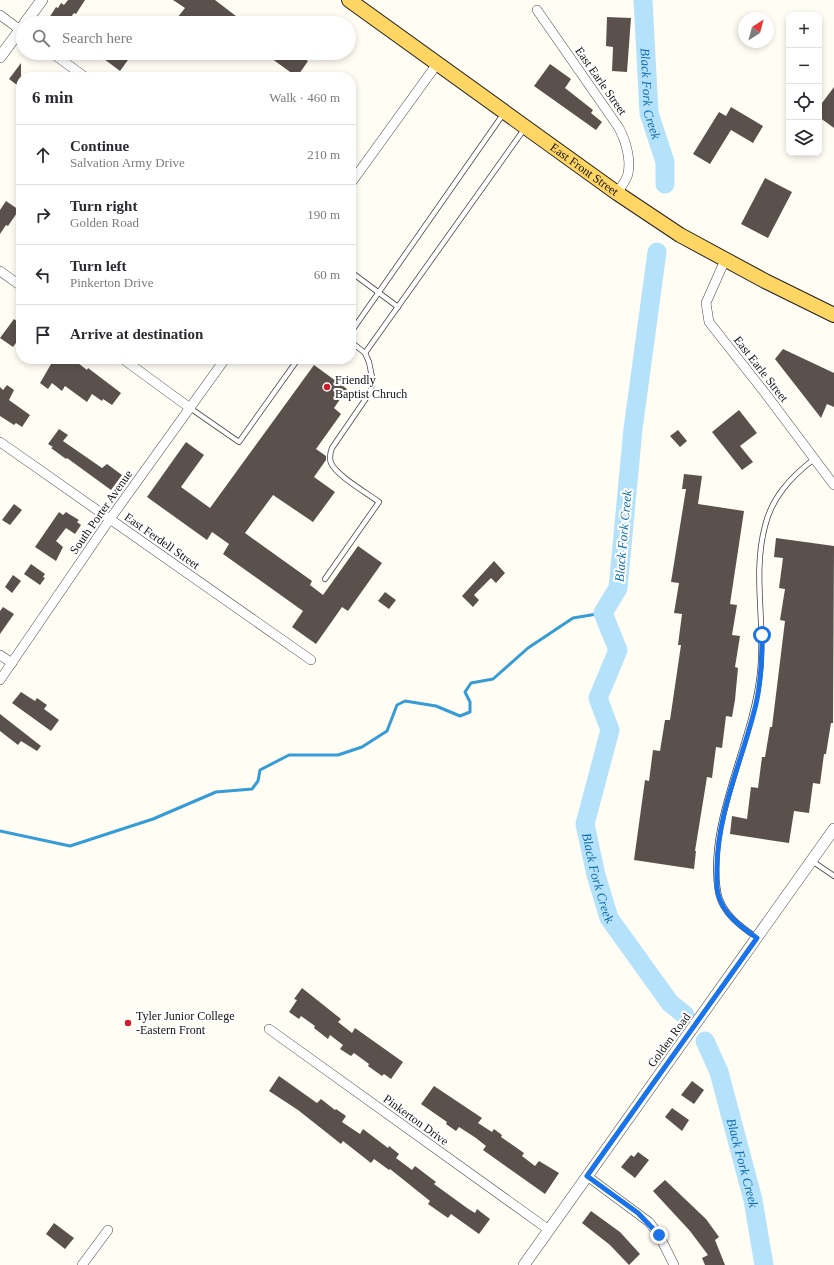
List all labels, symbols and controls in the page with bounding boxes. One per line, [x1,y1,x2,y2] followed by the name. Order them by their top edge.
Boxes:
[738,12,774,48] north arrow
[786,12,822,156] map controls
[786,12,822,48] button: +
[16,16,356,60] search box
[30,27,52,49] icon: search
[62,30,132,46] text: Search here
[572,44,630,118] street label: East Earle Street
[638,48,665,141] water label: Black Fork Creek
[786,48,822,84] button: −
[786,84,822,120] button: locate
[32,88,73,107] text: 6 min
[269,90,340,105] text: Walk · 460 m
[786,120,822,156] button: layers
[70,138,129,154] text: Continue
[547,140,622,199] street label: East Front Street
[32,144,54,166] icon: ahead
[307,147,340,162] text: 210 m
[70,155,185,170] text: Salvation Army Drive
[70,198,137,214] text: Turn right
[32,204,54,226] icon: right
[307,207,340,222] text: 190 m
[70,215,139,230] text: Golden Road
[70,258,127,274] text: Turn left
[32,264,54,286] icon: left
[314,267,340,282] text: 60 m
[70,275,153,290] text: Pinkerton Drive
[32,324,54,346] icon: arrive
[70,326,203,342] text: Arrive at destination
[731,333,792,405] street label: East Earle Street
[335,373,407,401] place label: Friendly Baptist Chruch
[322,382,332,392] marker: Friendly Baptist Chruch
[67,467,135,557] street label: South Porter Avenue
[612,489,634,582] water label: Black Fork Creek
[122,510,203,573] street label: East Ferdell Street
[753,626,771,644] route start
[580,831,618,926] water label: Black Fork Creek
[136,1009,234,1037] place label: Tyler Junior College -Eastern Front
[645,1010,693,1070] street label: Golden Road
[123,1018,133,1028] marker: Tyler Junior College -Eastern Front
[381,1092,451,1148] street label: Pinkerton Drive
[724,1116,762,1209] water label: Black Fork Creek
[650,1226,668,1244] route end

